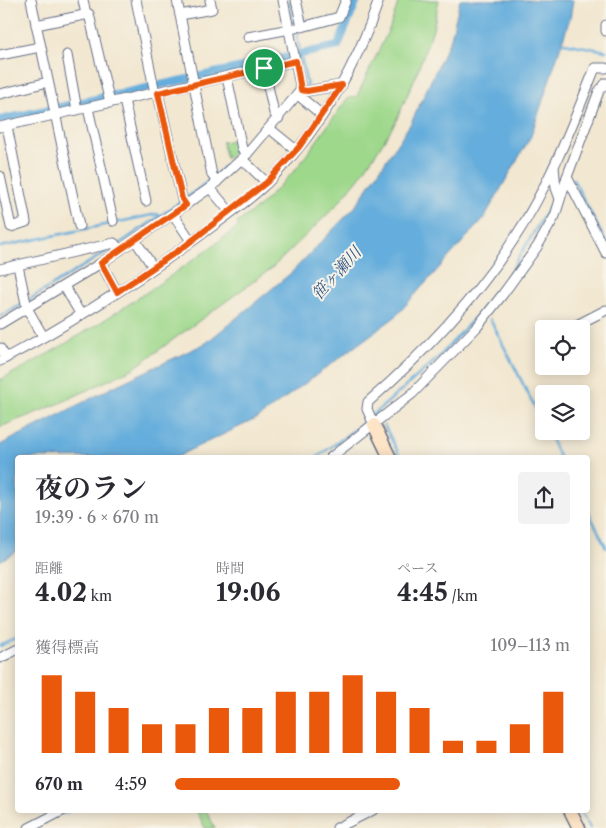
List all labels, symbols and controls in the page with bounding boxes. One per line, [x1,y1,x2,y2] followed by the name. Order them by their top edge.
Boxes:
[243,47,285,89] pin
[250,54,278,82] icon: arrive
[307,241,366,303] water label: 笹ヶ瀬川
[535,320,590,440] map controls
[535,320,590,375] button: locate
[535,385,590,440] button: layers
[35,471,147,505] text: 夜のラン
[518,472,570,524] button: share
[35,507,159,527] text: 19:39 · 6 × 670 m
[35,559,63,577] text: 距離
[216,559,244,577] text: 時間
[397,559,438,577] text: ペース
[35,577,87,608] text: 4.02
[216,577,280,608] text: 19:06
[397,577,448,608] text: 4:45
[87,587,112,605] text: km
[448,587,478,605] text: /km
[491,635,570,655] text: 109–113 m
[35,637,99,657] text: 獲得標高
[35,774,83,794] text: 670 m
[115,774,147,794] text: 4:59

